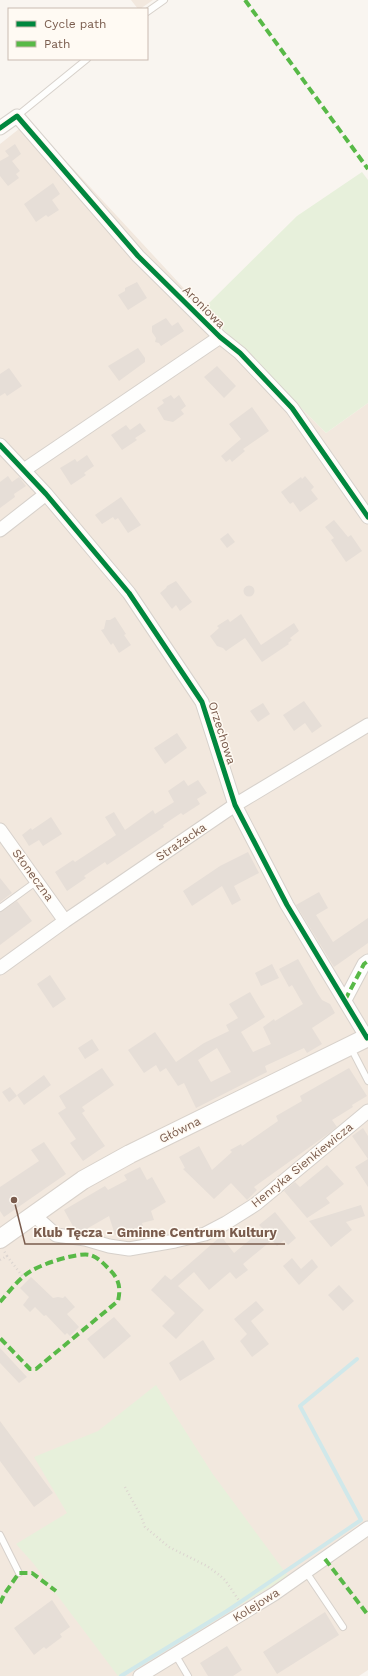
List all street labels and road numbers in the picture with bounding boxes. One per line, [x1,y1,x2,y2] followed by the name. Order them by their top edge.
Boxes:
[180,283,228,331] street label: Aroniowa
[205,700,239,766] street label: Orzechowa
[153,820,209,864] street label: Strażacka
[9,846,57,904] street label: Słoneczna
[157,1114,203,1146] street label: Główna
[248,1120,356,1210] street label: Henryka Sienkiewicza
[230,1585,282,1625] street label: Kolejowa

